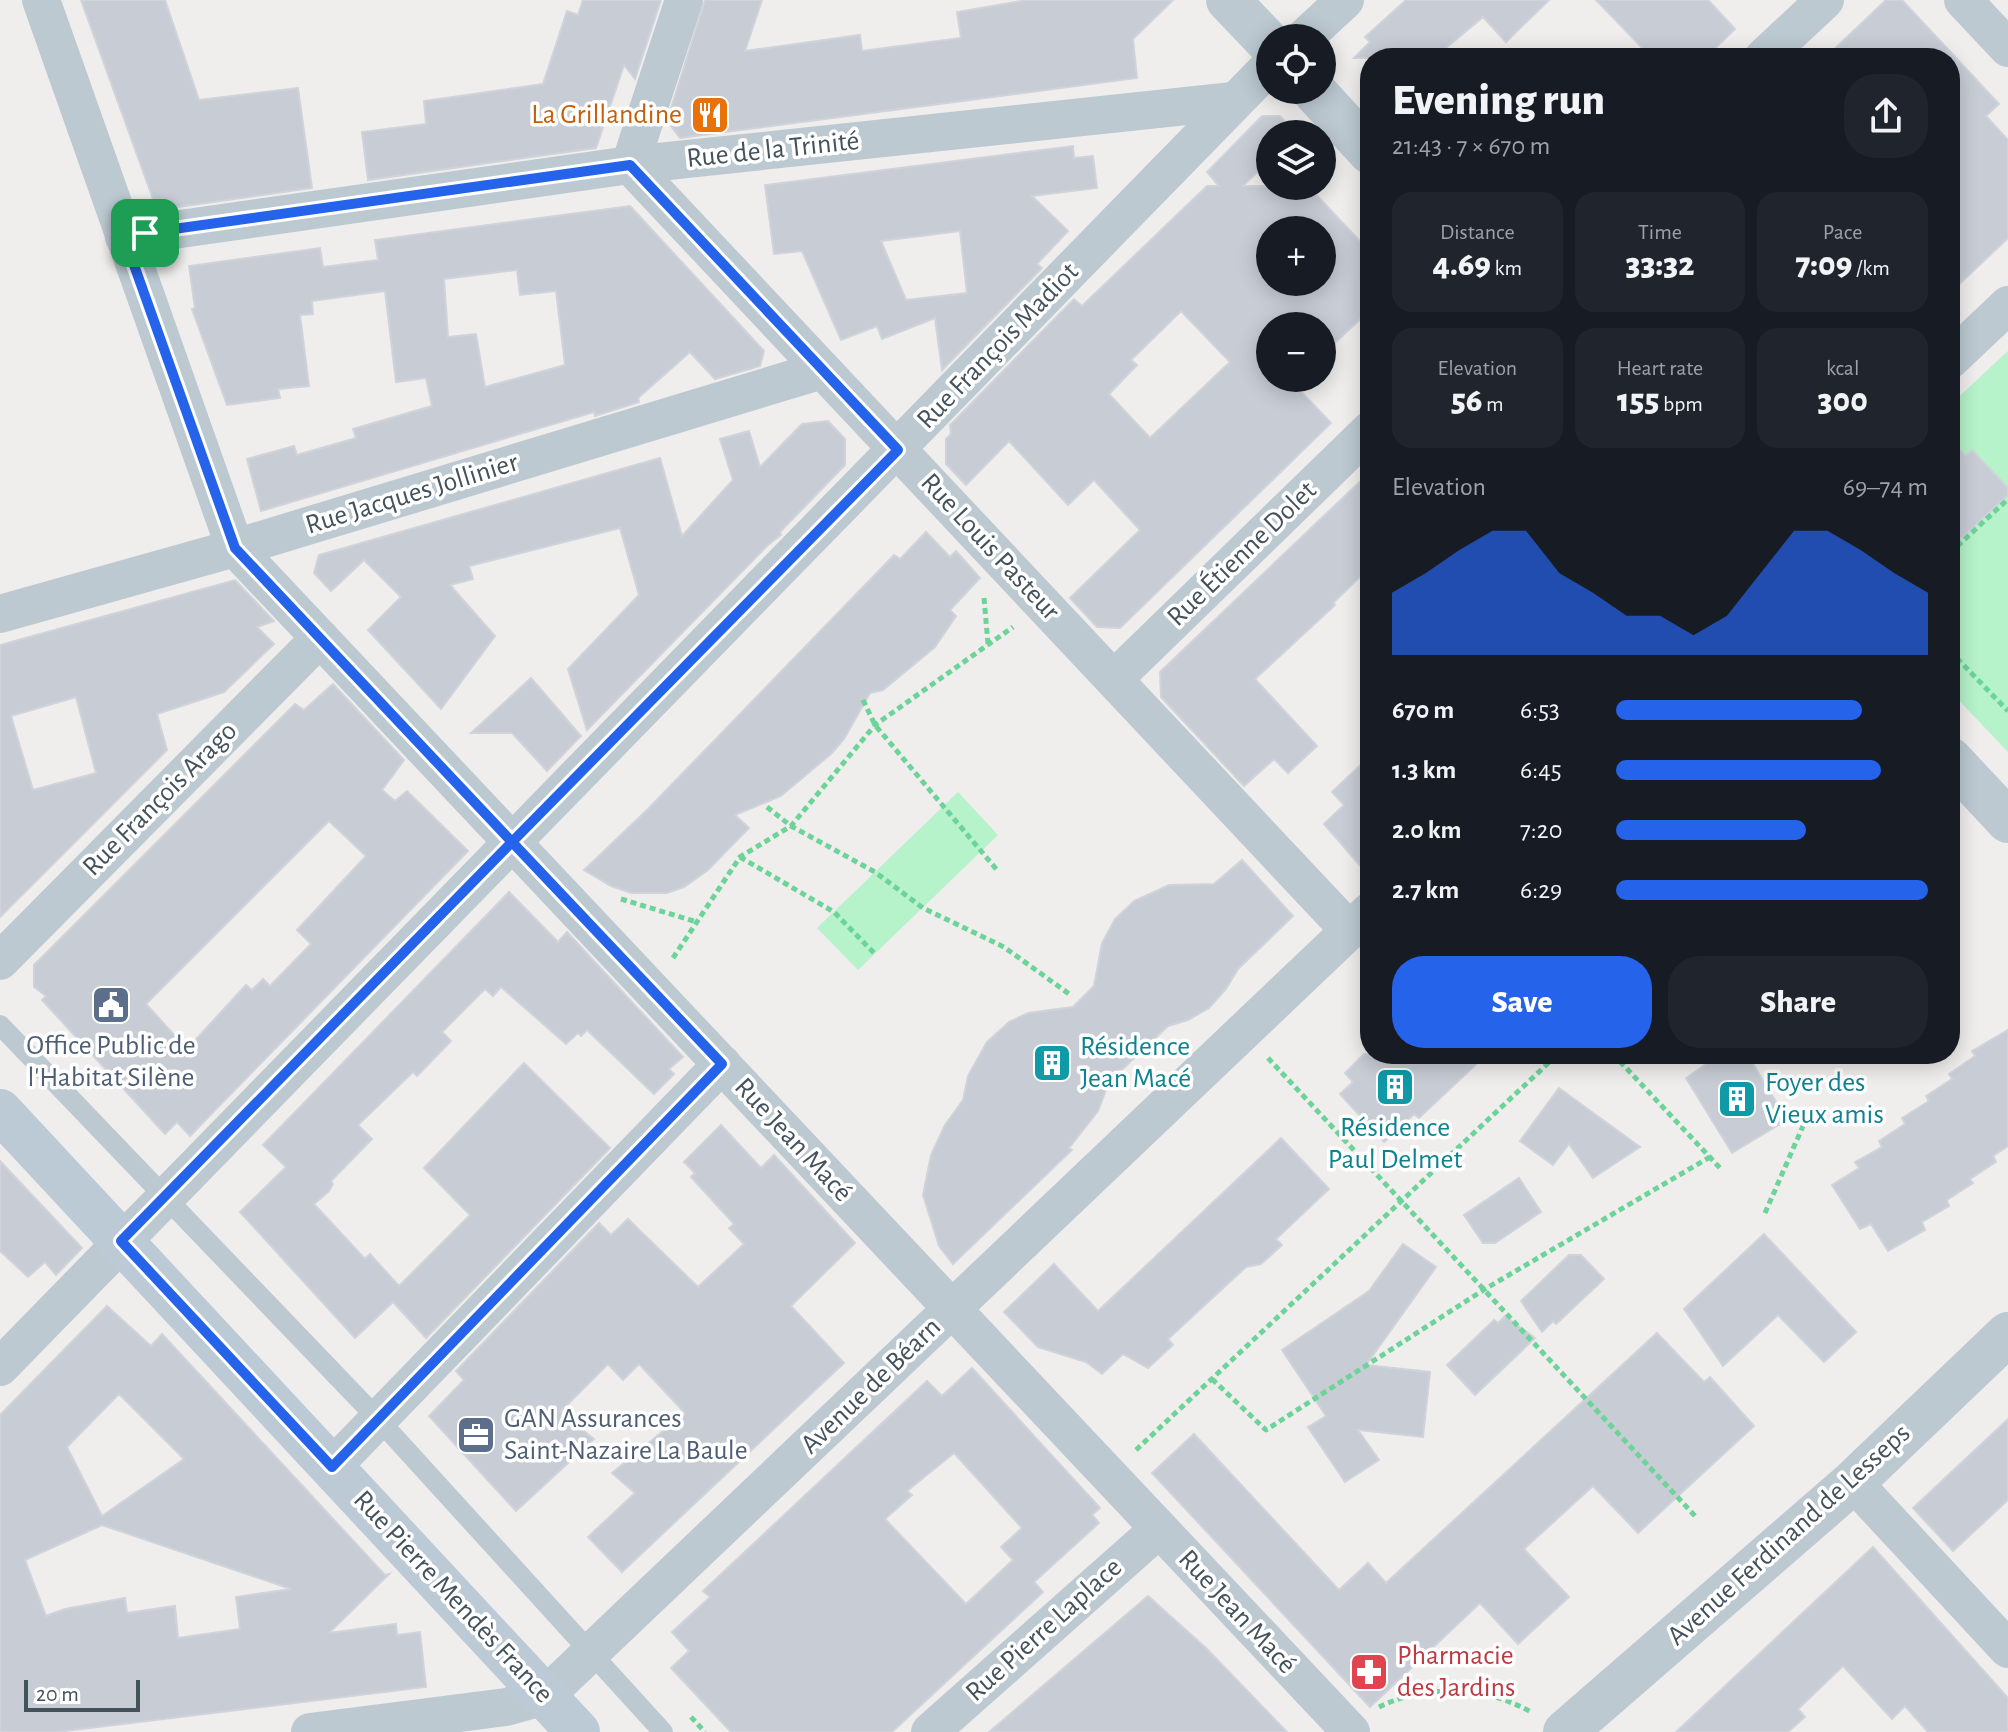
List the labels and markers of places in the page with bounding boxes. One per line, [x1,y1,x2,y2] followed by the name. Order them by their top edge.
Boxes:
[689,94,731,136] restaurant icon: La Grillandine
[531,101,682,129] place label: La Grillandine
[111,199,179,267] pin
[90,984,132,1026] public building icon: Office Public de l'Habitat Silène
[26,1032,196,1092] place label: Office Public de l'Habitat Silène
[1080,1033,1191,1093] place label: Résidence Jean Macé
[1031,1042,1073,1084] building icon: Résidence Jean Macé
[1374,1066,1416,1108] building icon: Résidence Paul Delmet
[1765,1069,1884,1129] place label: Foyer des Vieux amis
[1716,1078,1758,1120] building icon: Foyer des Vieux amis
[1328,1114,1462,1174] place label: Résidence Paul Delmet
[504,1405,748,1465] place label: GAN Assurances Saint-Nazaire La Baule
[455,1414,497,1456] office icon: GAN Assurances Saint-Nazaire La Baule
[1397,1642,1515,1702] place label: Pharmacie des Jardins
[1348,1651,1390,1693] pharmacy icon: Pharmacie des Jardins

